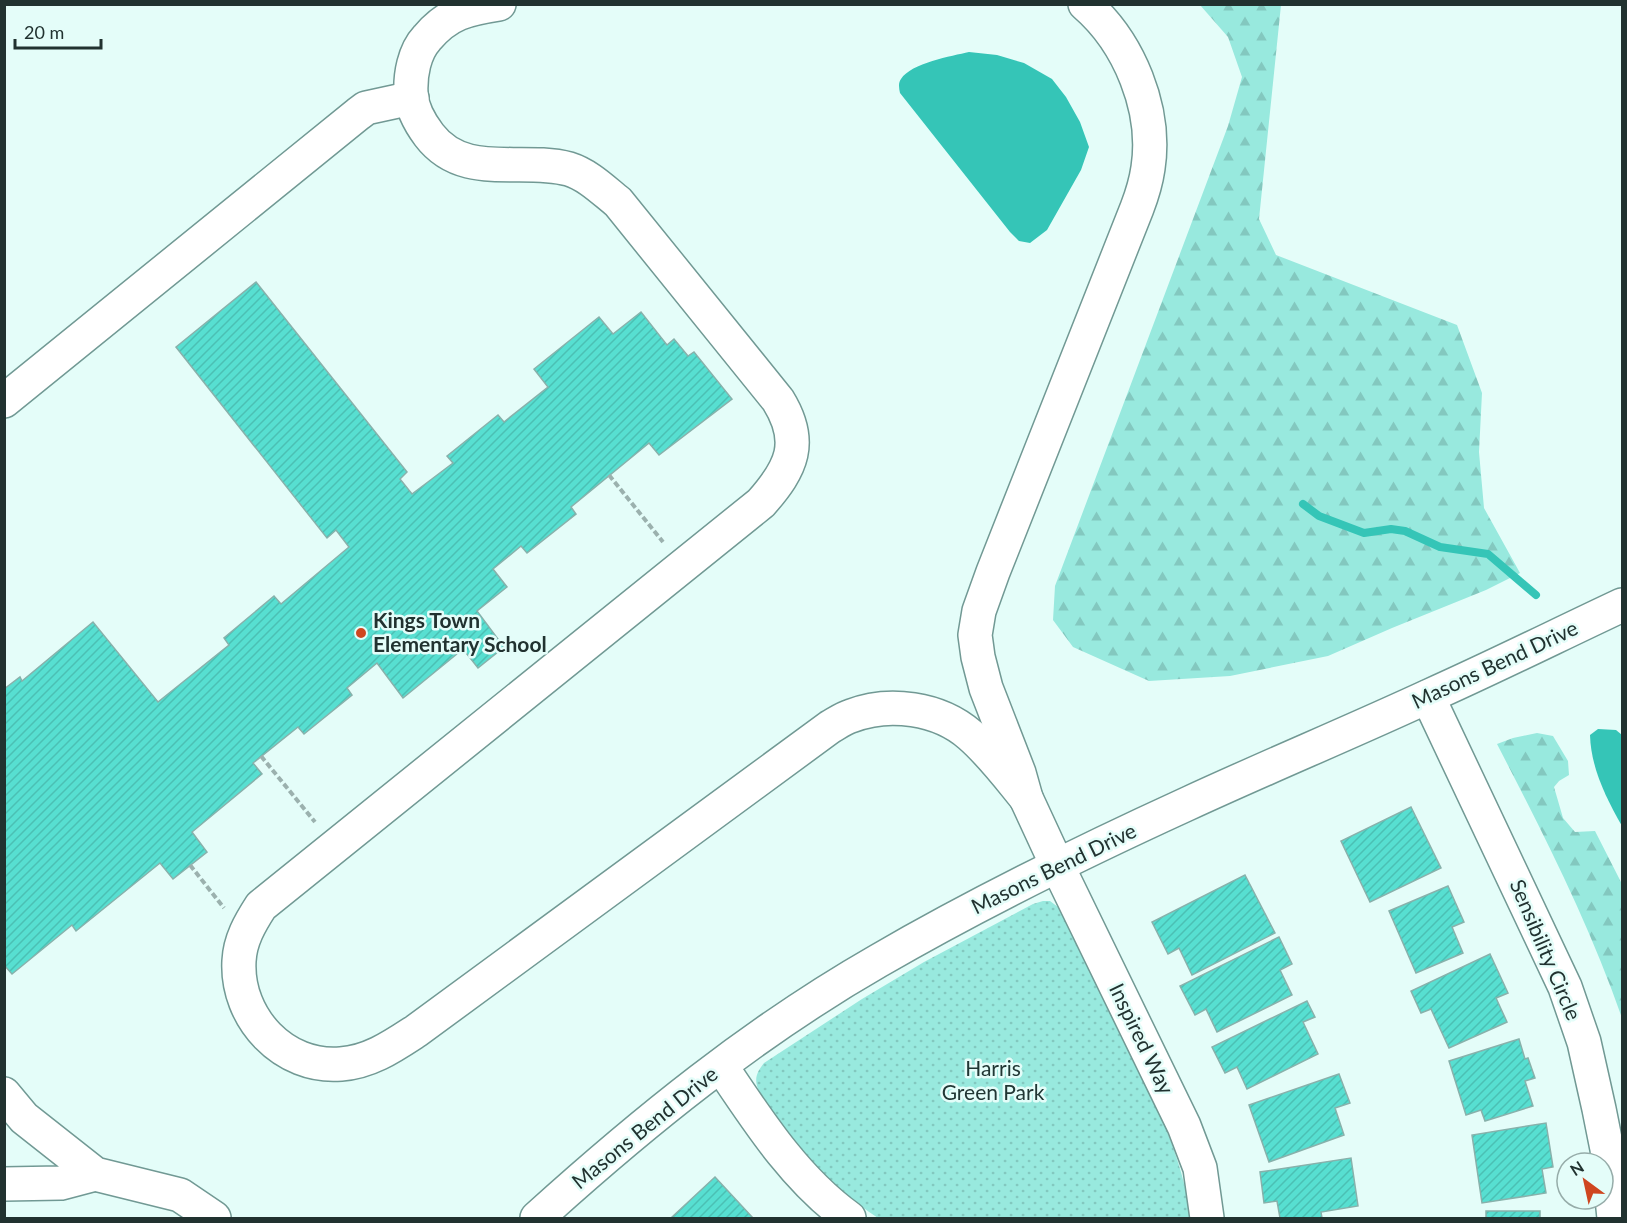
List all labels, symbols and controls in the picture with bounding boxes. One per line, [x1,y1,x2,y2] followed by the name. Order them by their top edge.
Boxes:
[15,12,100,50] scale bar
[24,21,64,43] text: 20 m
[373,607,547,656] place label: Kings Town Elementary School
[1407,614,1581,713] street label: Masons Bend Drive
[354,626,368,640] marker: Kings Town Elementary School
[967,817,1140,918] street label: Masons Bend Drive
[1505,875,1587,1024] street label: Sensibility Circle
[1105,979,1180,1098] street label: Inspired Way
[942,1055,1045,1104] park label: Harris Green Park
[566,1060,722,1193] street label: Masons Bend Drive
[1555,1151,1615,1211] north arrow
[1566,1157,1587,1179] text: N

